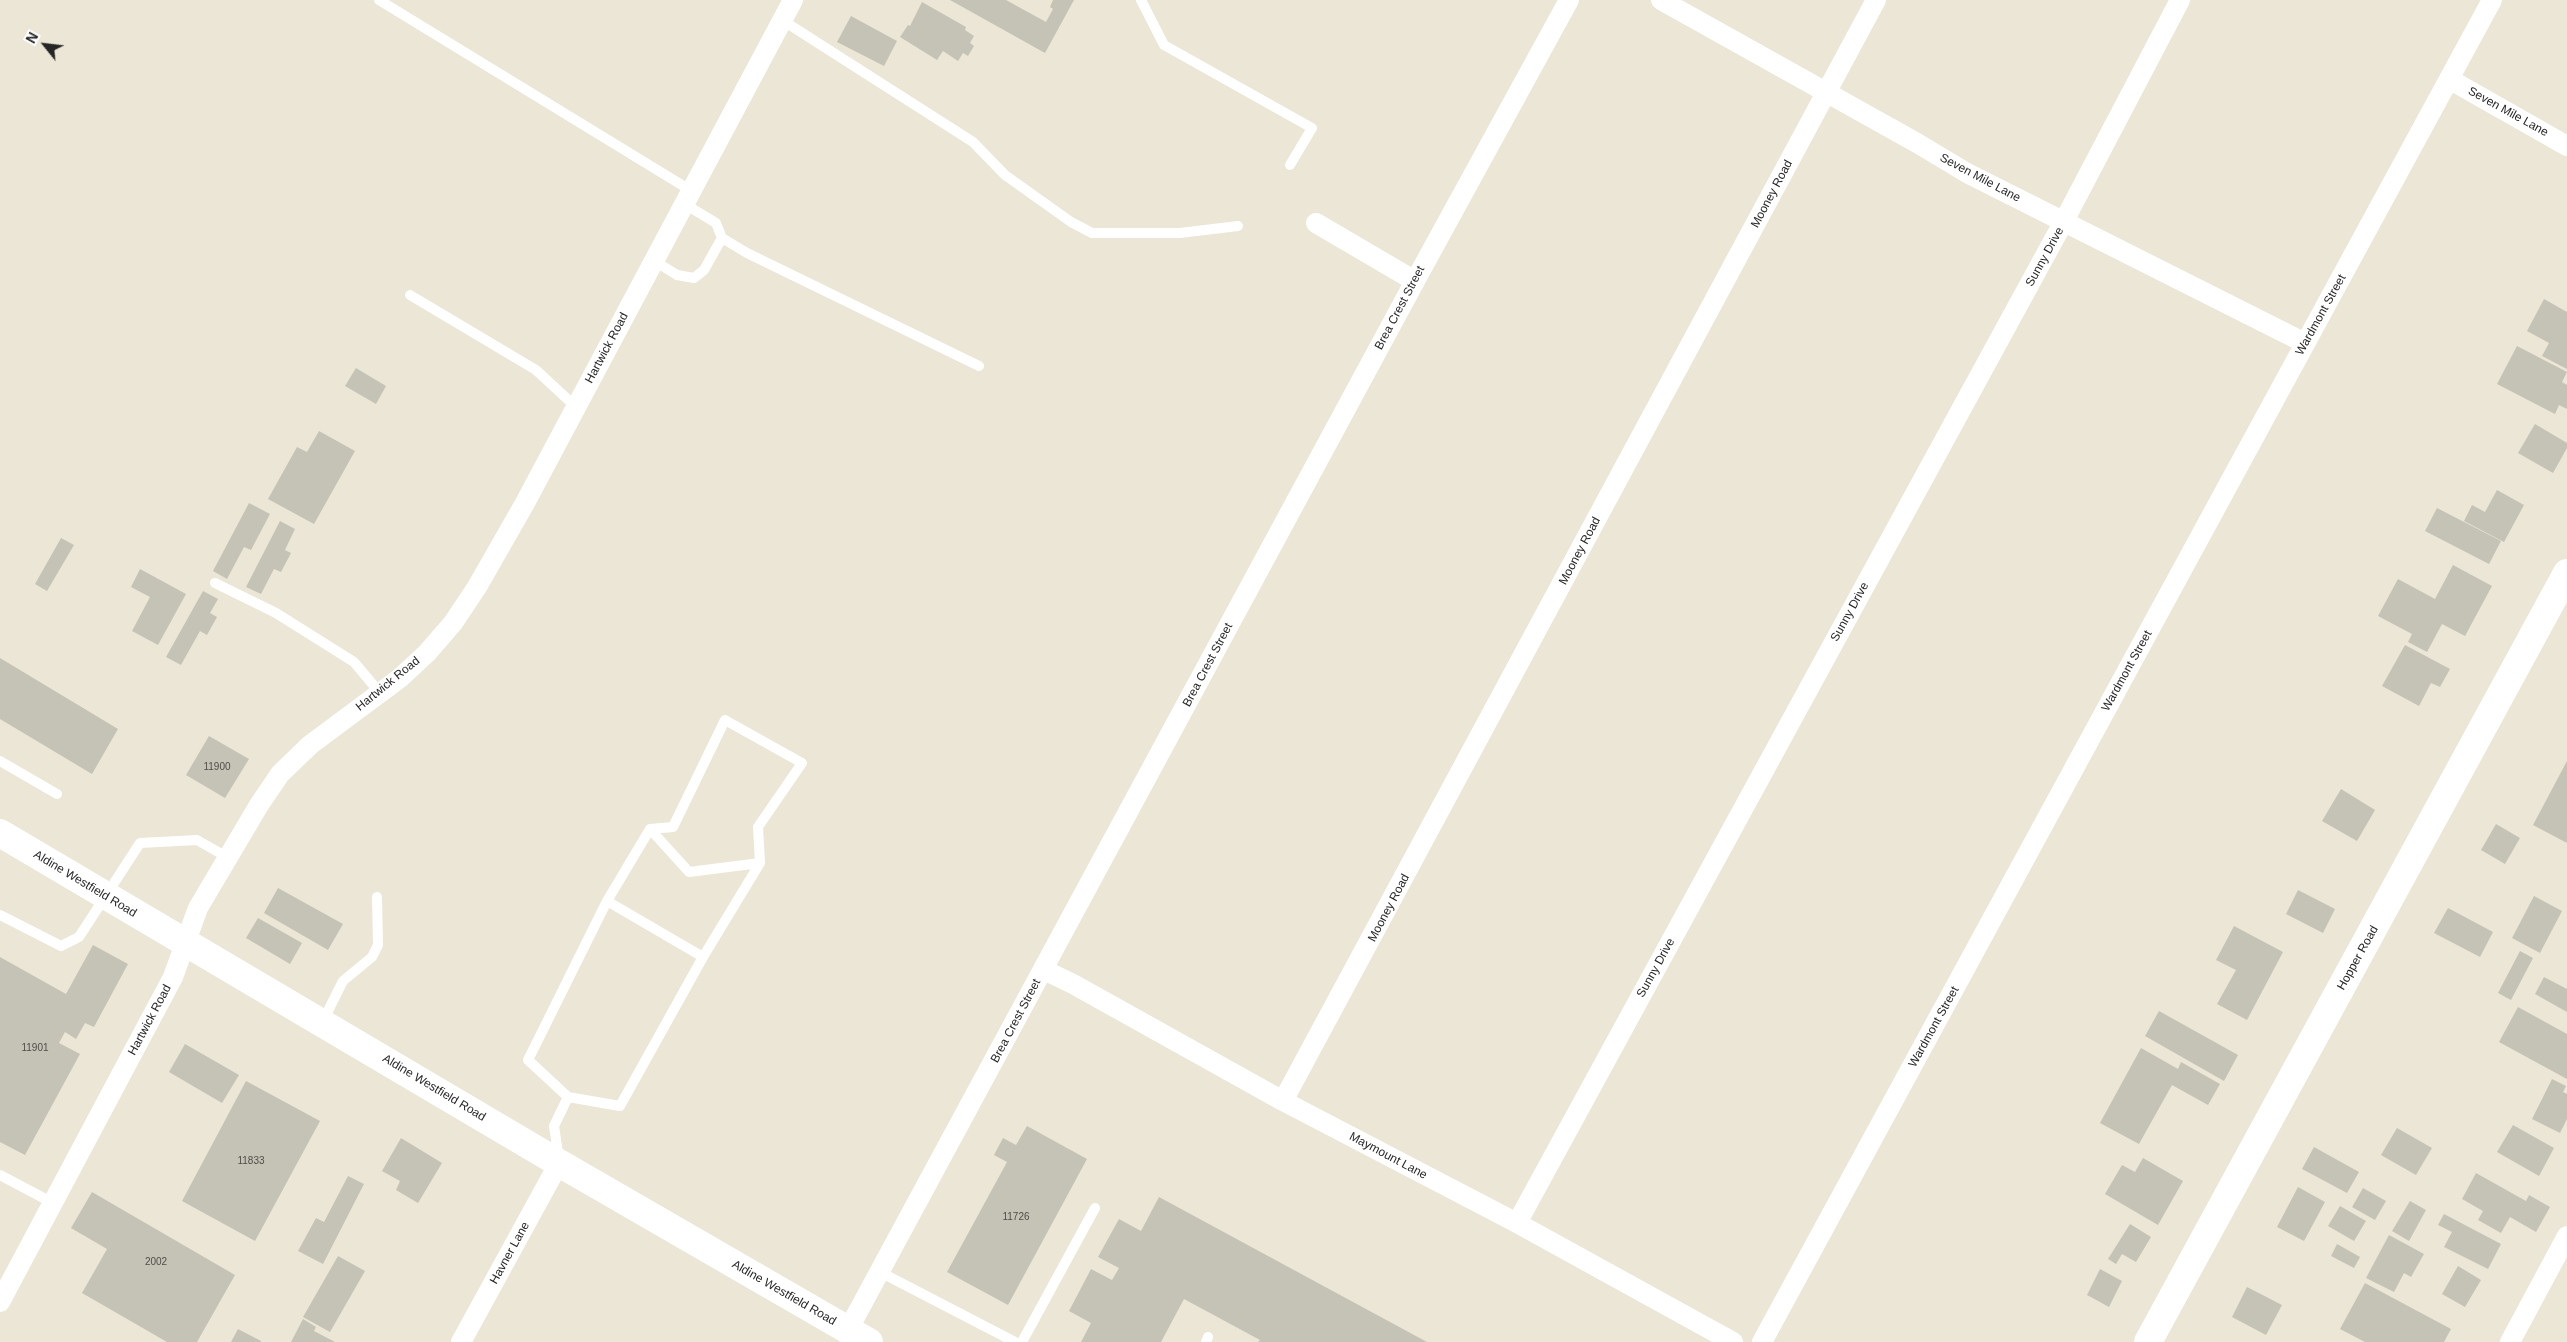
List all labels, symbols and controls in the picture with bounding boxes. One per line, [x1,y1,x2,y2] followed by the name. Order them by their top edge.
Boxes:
[20,20,70,70] north arrow
[22,29,41,46] text: N
[2465,84,2551,140] street label: Seven Mile Lane
[1937,151,2023,205] street label: Seven Mile Lane
[1748,158,1796,230] street label: Mooney Road
[2023,225,2067,289] street label: Sunny Drive
[1372,264,1428,352] street label: Brea Crest Street
[2293,272,2349,358] street label: Wardmont Street
[582,310,632,386] street label: Hartwick Road
[1556,515,1604,587] street label: Mooney Road
[1828,580,1872,644] street label: Sunny Drive
[1180,621,1236,709] street label: Brea Crest Street
[2099,628,2155,714] street label: Wardmont Street
[353,654,423,714] street label: Hartwick Road
[203,761,231,773] house number: 11900
[31,847,139,921] street label: Aldine Westfield Road
[1365,872,1413,944] street label: Mooney Road
[2334,923,2382,993] street label: Hopper Road
[1634,936,1678,1000] street label: Sunny Drive
[988,977,1044,1065] street label: Brea Crest Street
[125,982,175,1058] street label: Hartwick Road
[1906,984,1962,1070] street label: Wardmont Street
[21,1042,49,1054] house number: 11901
[380,1051,488,1125] street label: Aldine Westfield Road
[1347,1129,1429,1183] street label: Maymount Lane
[237,1155,265,1167] house number: 11833
[1002,1211,1030,1223] house number: 11726
[487,1219,533,1287] street label: Havner Lane
[145,1256,167,1268] house number: 2002
[729,1257,839,1329] street label: Aldine Westfield Road

